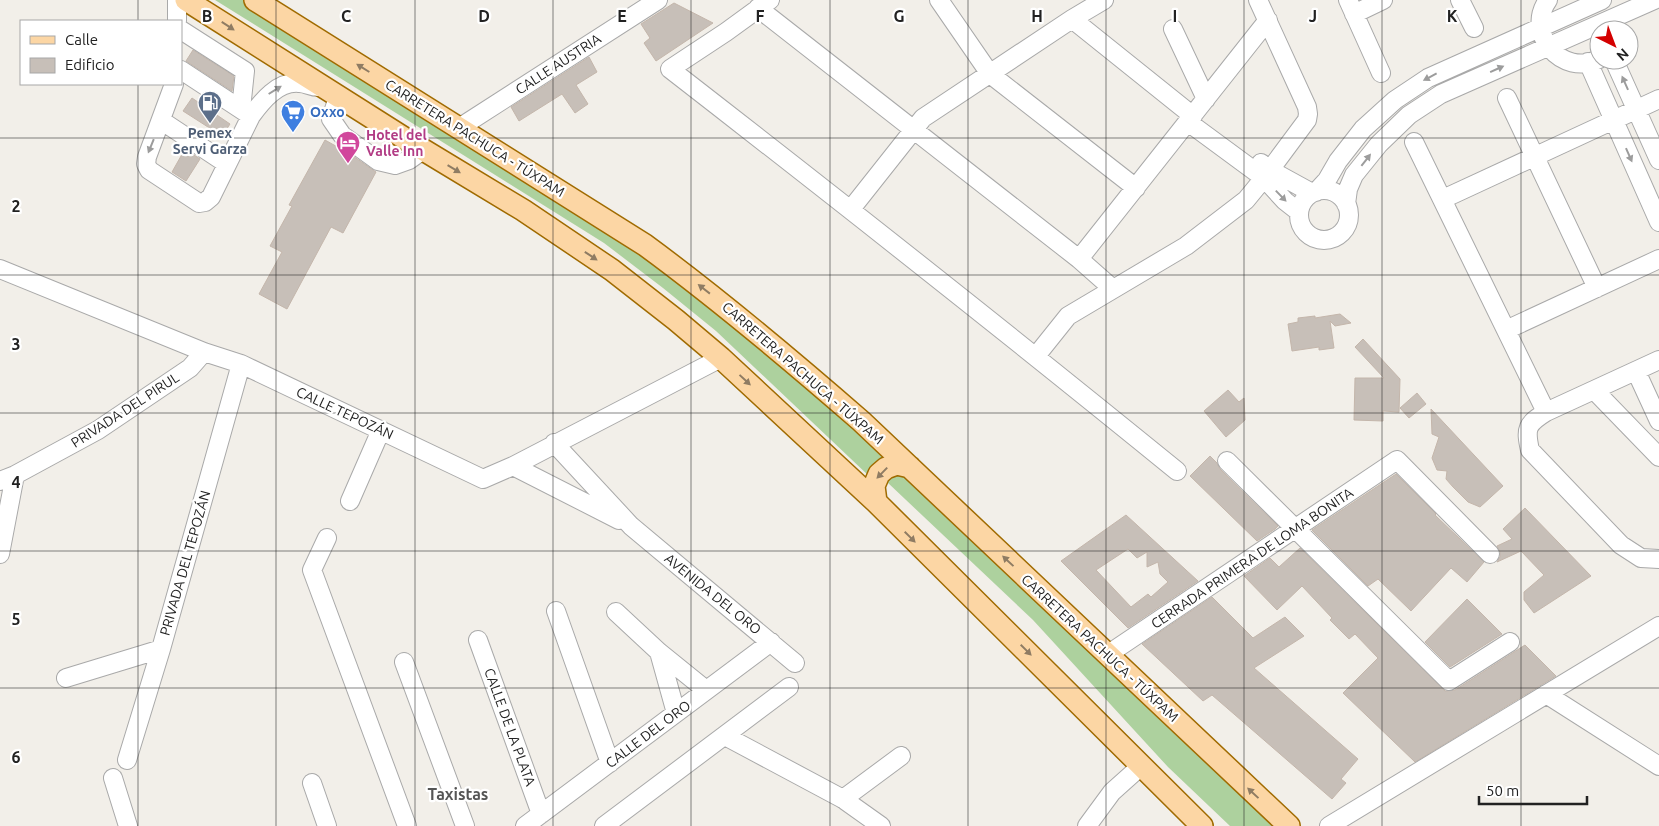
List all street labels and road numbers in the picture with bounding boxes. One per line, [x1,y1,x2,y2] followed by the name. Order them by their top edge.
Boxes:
[512,30,604,98] street label: CALLE AUSTRIA
[382,75,568,200] street label: CARRETERA PACHUCA - TÚXPAM
[719,298,888,447] street label: CARRETERA PACHUCA - TÚXPAM
[68,369,182,451] street label: PRIVADA DEL PIRUL
[294,383,397,443] street label: CALLE TEPOZÁN
[1148,484,1356,632] street label: CERRADA PRIMERA DE LOMA BONITA
[156,488,213,637] street label: PRIVADA DEL TEPOZÁN
[662,550,764,638] street label: AVENIDA DEL ORO
[1018,570,1182,725] street label: CARRETERA PACHUCA - TÚXPAM
[481,666,539,788] street label: CALLE DE LA PLATA
[603,697,694,771] street label: CALLE DEL ORO

